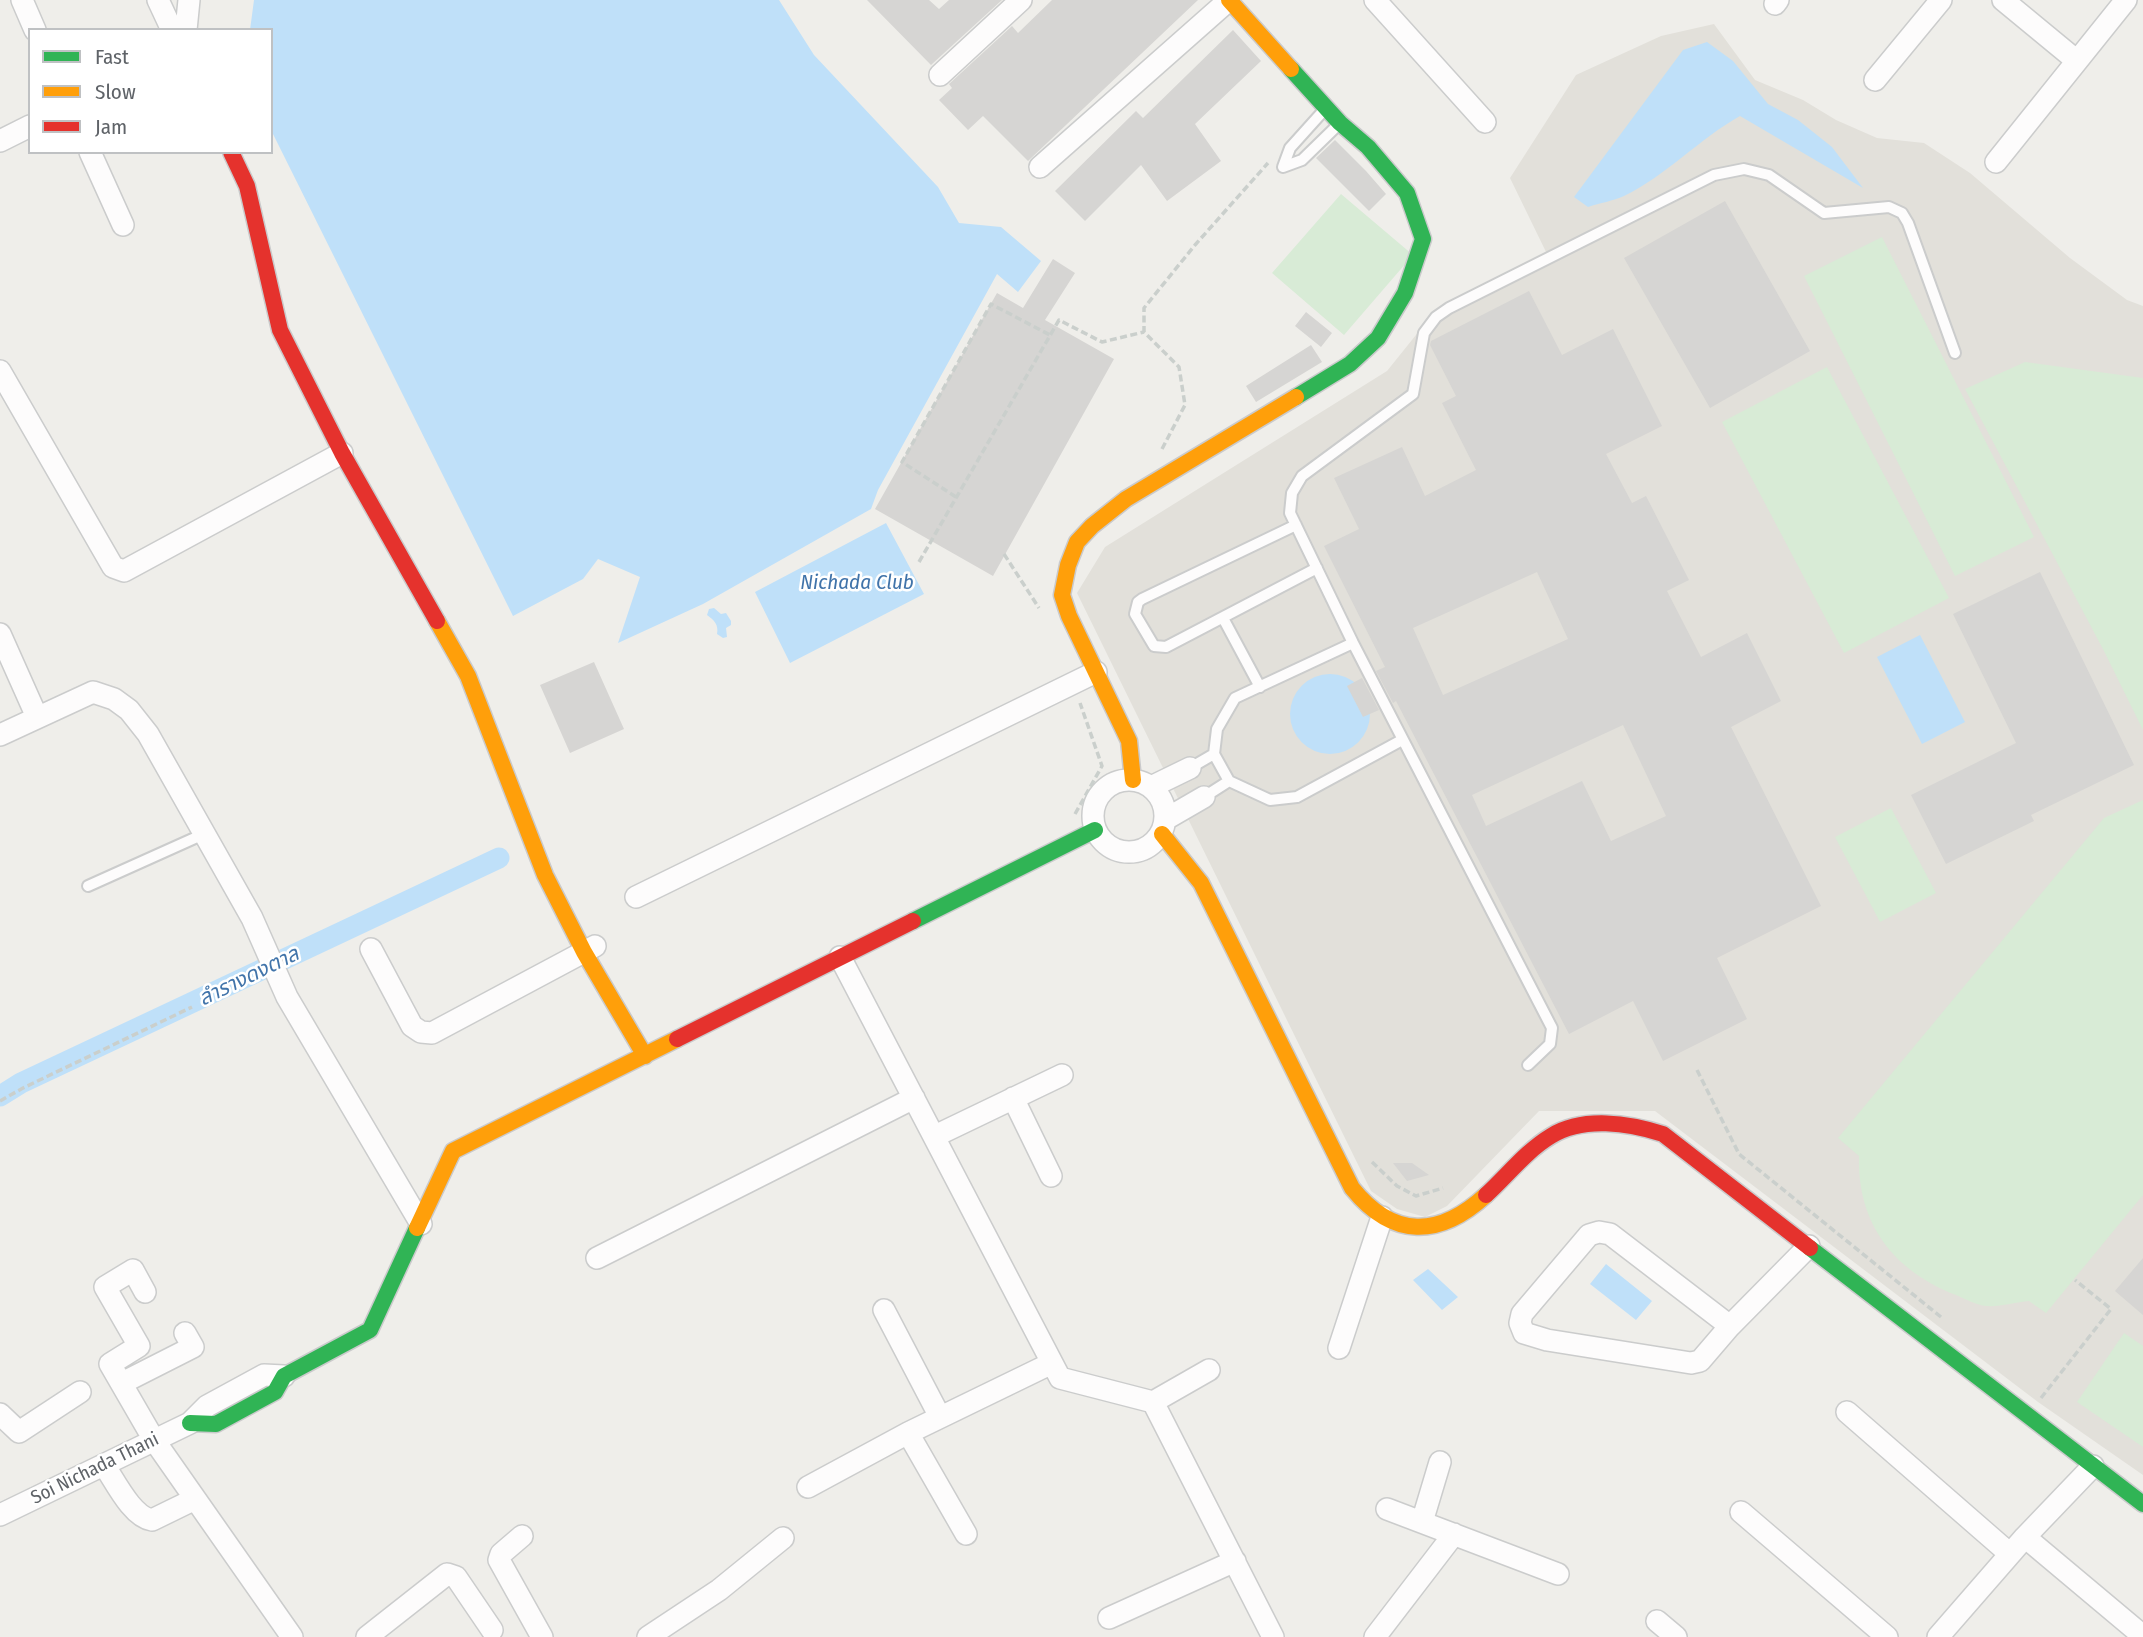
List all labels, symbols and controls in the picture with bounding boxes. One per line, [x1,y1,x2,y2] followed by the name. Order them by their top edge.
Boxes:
[28,28,273,154] legend
[95,44,129,70] text: Fast
[95,79,136,105] text: Slow
[95,114,127,140] text: Jam
[800,570,914,596] water label: Nichada Club
[195,942,303,1012] water label: ลำรางดงตาล
[27,1428,163,1510] street label: Soi Nichada Thani

